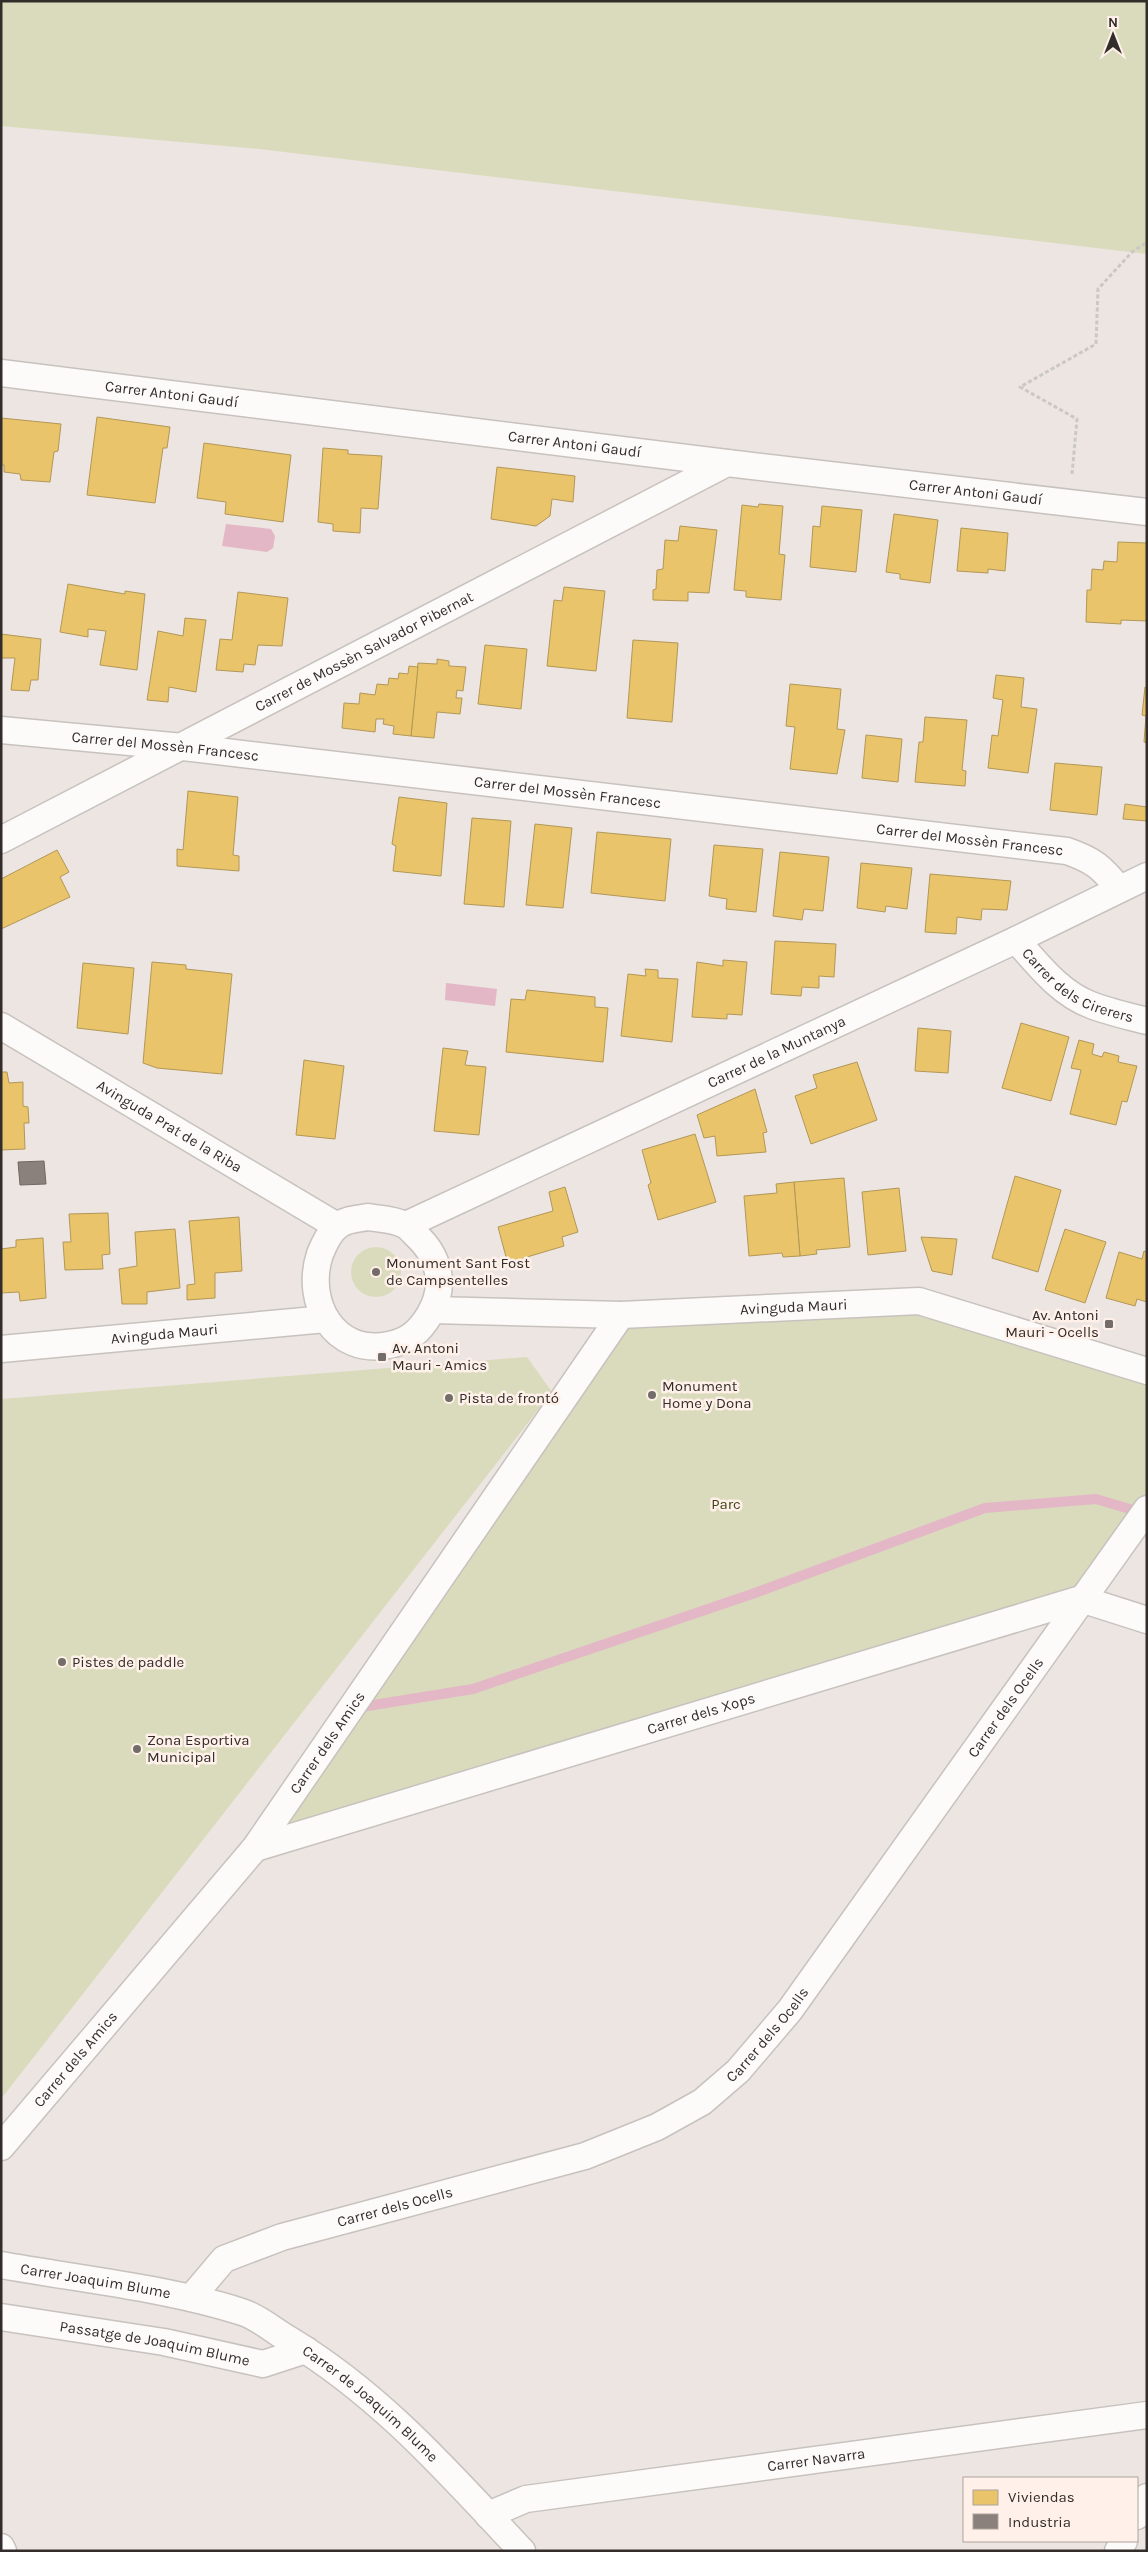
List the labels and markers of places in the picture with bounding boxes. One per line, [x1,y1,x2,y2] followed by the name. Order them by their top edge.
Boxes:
[386,1254,530,1289] place label: Monument Sant Fost de Campsentelles
[370,1266,382,1278] marker: Monument Sant Fost de Campsentelles
[1005,1306,1099,1341] place label: Av. Antoni Mauri - Ocells
[1103,1318,1115,1330] marker: Av. Antoni Mauri - Ocells
[392,1339,487,1374] place label: Av. Antoni Mauri - Amics
[376,1351,388,1363] marker: Av. Antoni Mauri - Amics
[662,1377,751,1412] place label: Monument Home y Dona
[459,1389,559,1407] place label: Pista de frontó
[646,1389,658,1401] marker: Monument Home y Dona
[443,1392,455,1404] marker: Pista de frontó
[72,1653,184,1671] place label: Pistes de paddle
[56,1656,68,1668] marker: Pistes de paddle
[147,1731,250,1766] place label: Zona Esportiva Municipal
[131,1743,143,1755] marker: Zona Esportiva Municipal

